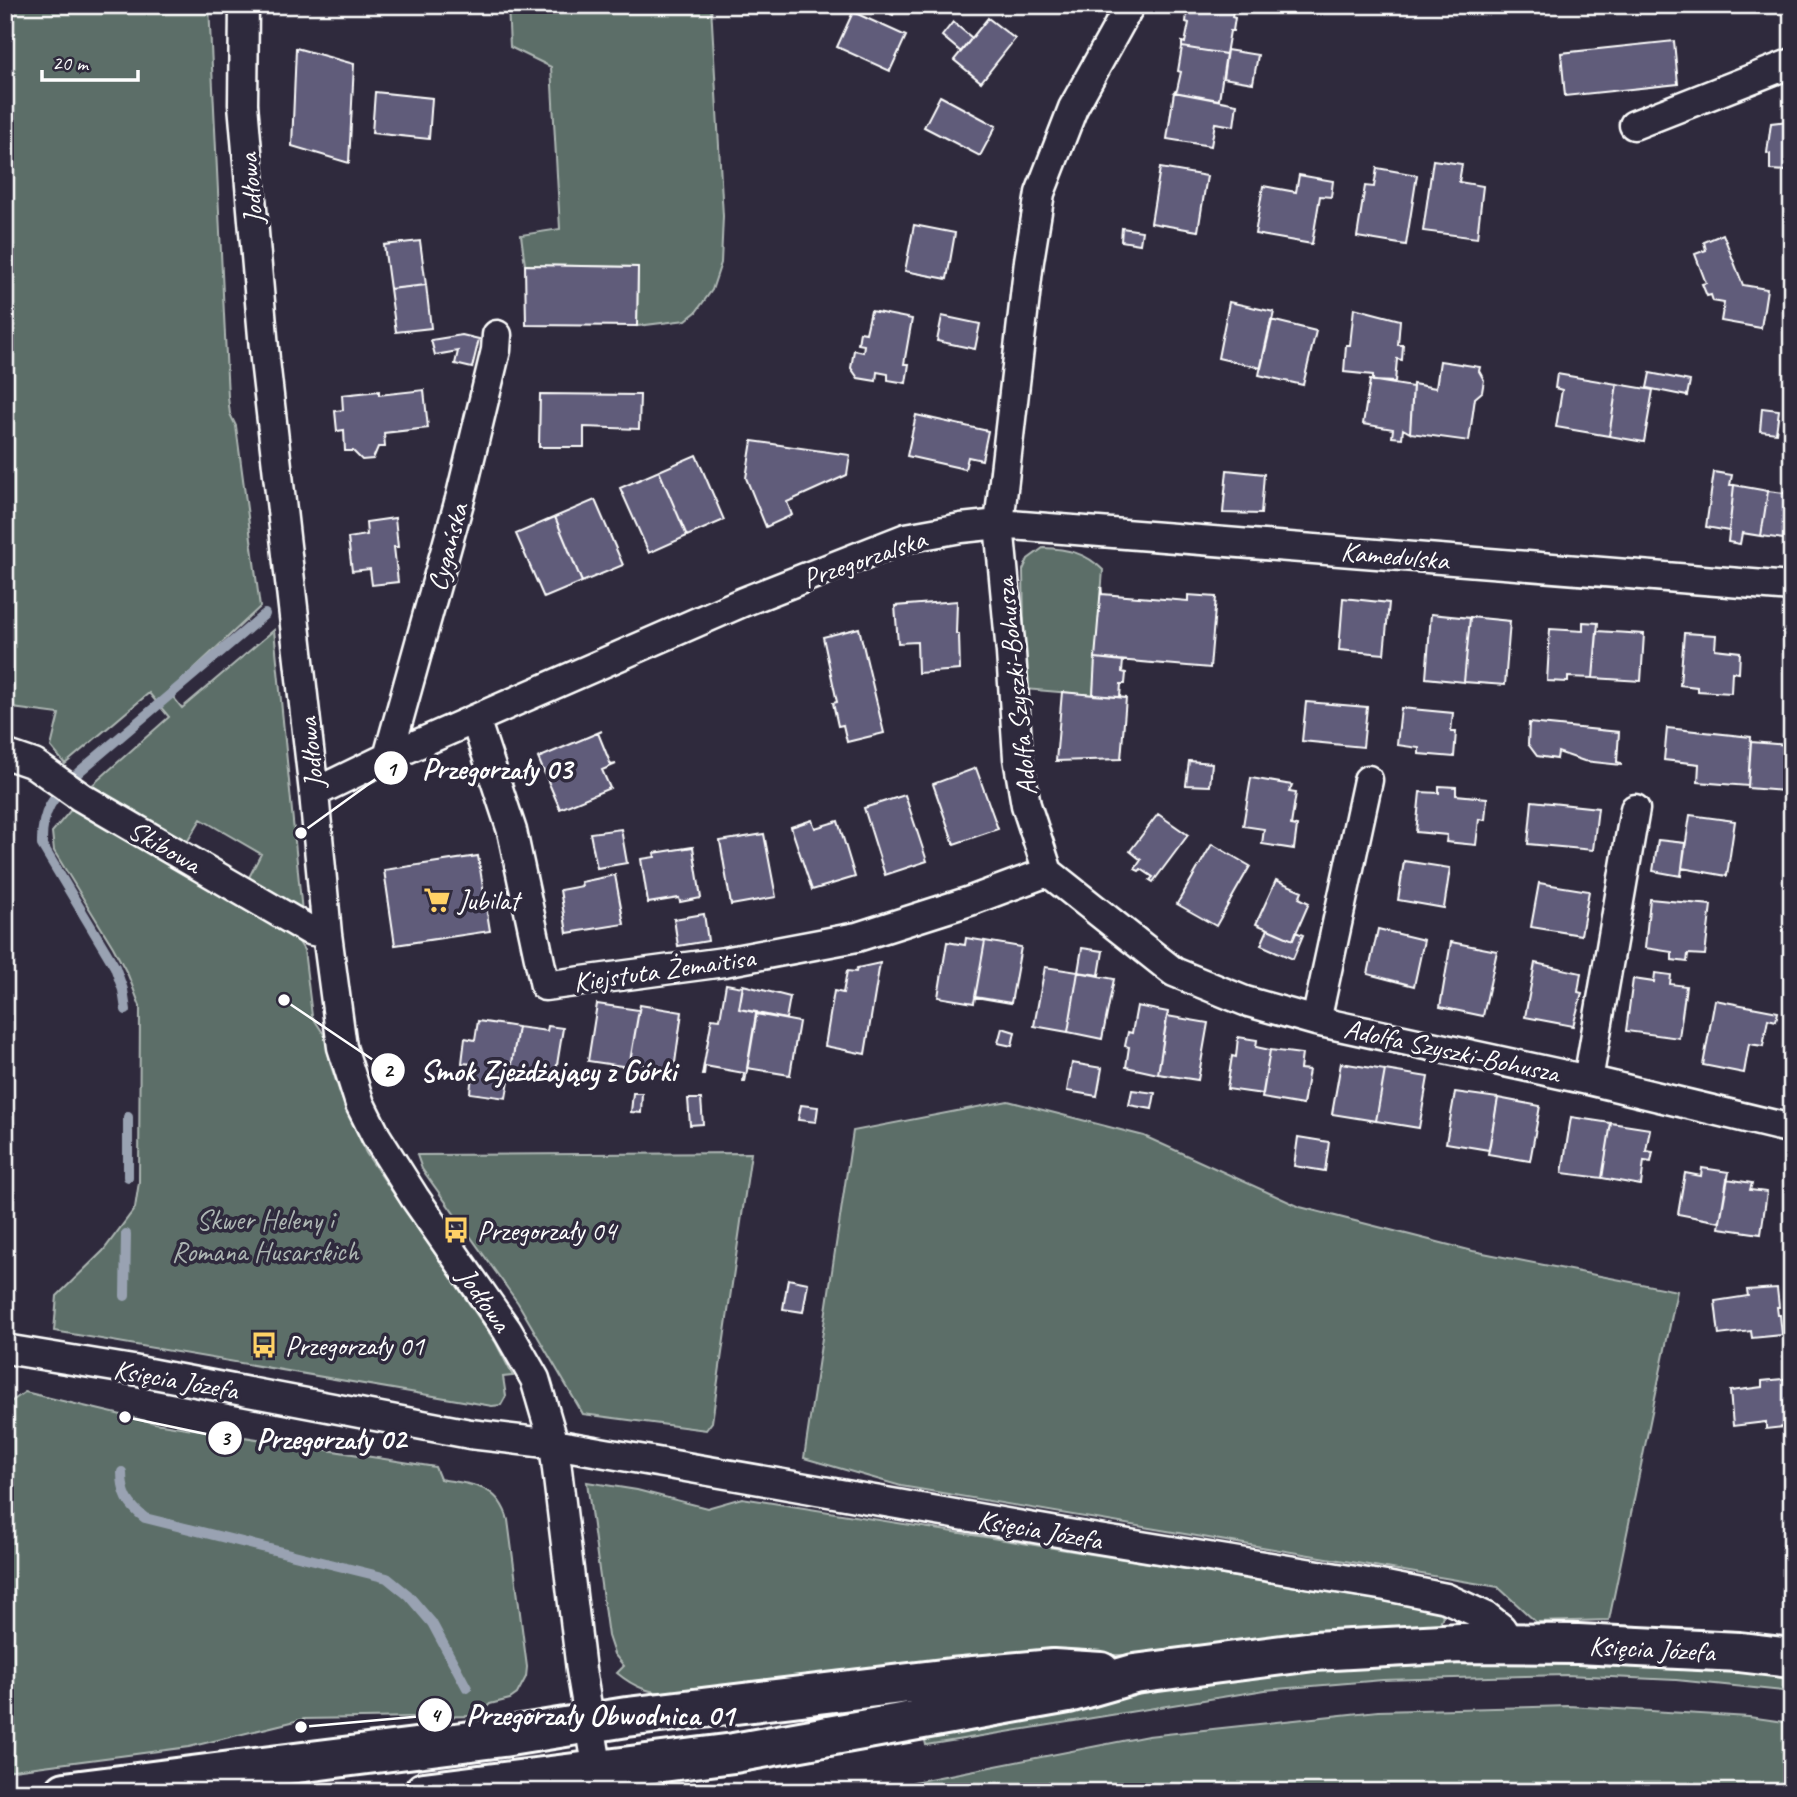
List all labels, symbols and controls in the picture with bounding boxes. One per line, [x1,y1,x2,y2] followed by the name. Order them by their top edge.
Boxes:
[42,38,138,82] scale bar
[52,50,90,76] text: 20 m
[230,150,271,228] street label: Jodłowa
[419,498,476,595] street label: Cygańska
[798,521,932,596] street label: Przegorzalska
[1340,533,1452,578] street label: Kamedulska
[986,574,1044,798] street label: Adolfa Szyszki-Bohusza
[289,714,332,792] street label: Jodłowa
[373,743,586,794] callout: Przegorzały 03
[422,750,575,788] text: Przegorzały 03
[386,756,398,782] text: 1
[122,812,209,882] street label: Skibowa
[456,883,523,918] place label: Jubilat
[422,885,452,915] supermarket icon: Jubilat
[571,939,759,1000] street label: Kiejstuta Żemaitisa
[1341,1011,1565,1091] street label: Adolfa Szyszki-Bohusza
[371,1045,690,1096] callout: Smok Zjeżdżający z Górki
[420,1052,680,1091] text: Smok Zjeżdżający z Górki
[383,1057,395,1083] text: 2
[171,1202,360,1269] park label: Skwer Heleny i Romana Husarskich
[477,1213,618,1248] place label: Przegorzały 04
[441,1215,471,1245] bus stop icon: Przegorzały 04
[449,1259,520,1340] street label: Jodłowa
[285,1328,425,1363] place label: Przegorzały 01
[249,1330,279,1360] bus stop icon: Przegorzały 01
[111,1351,243,1408] street label: Księcia Józefa
[207,1413,420,1464] callout: Przegorzały 02
[256,1420,409,1458] text: Przegorzały 02
[220,1425,232,1451] text: 3
[975,1501,1107,1558] street label: Księcia Józefa
[1588,1628,1717,1669] street label: Księcia Józefa
[418,1689,748,1740] callout: Przegorzały Obwodnica 01
[466,1696,737,1734] text: Przegorzały Obwodnica 01
[430,1702,442,1728] text: 4

